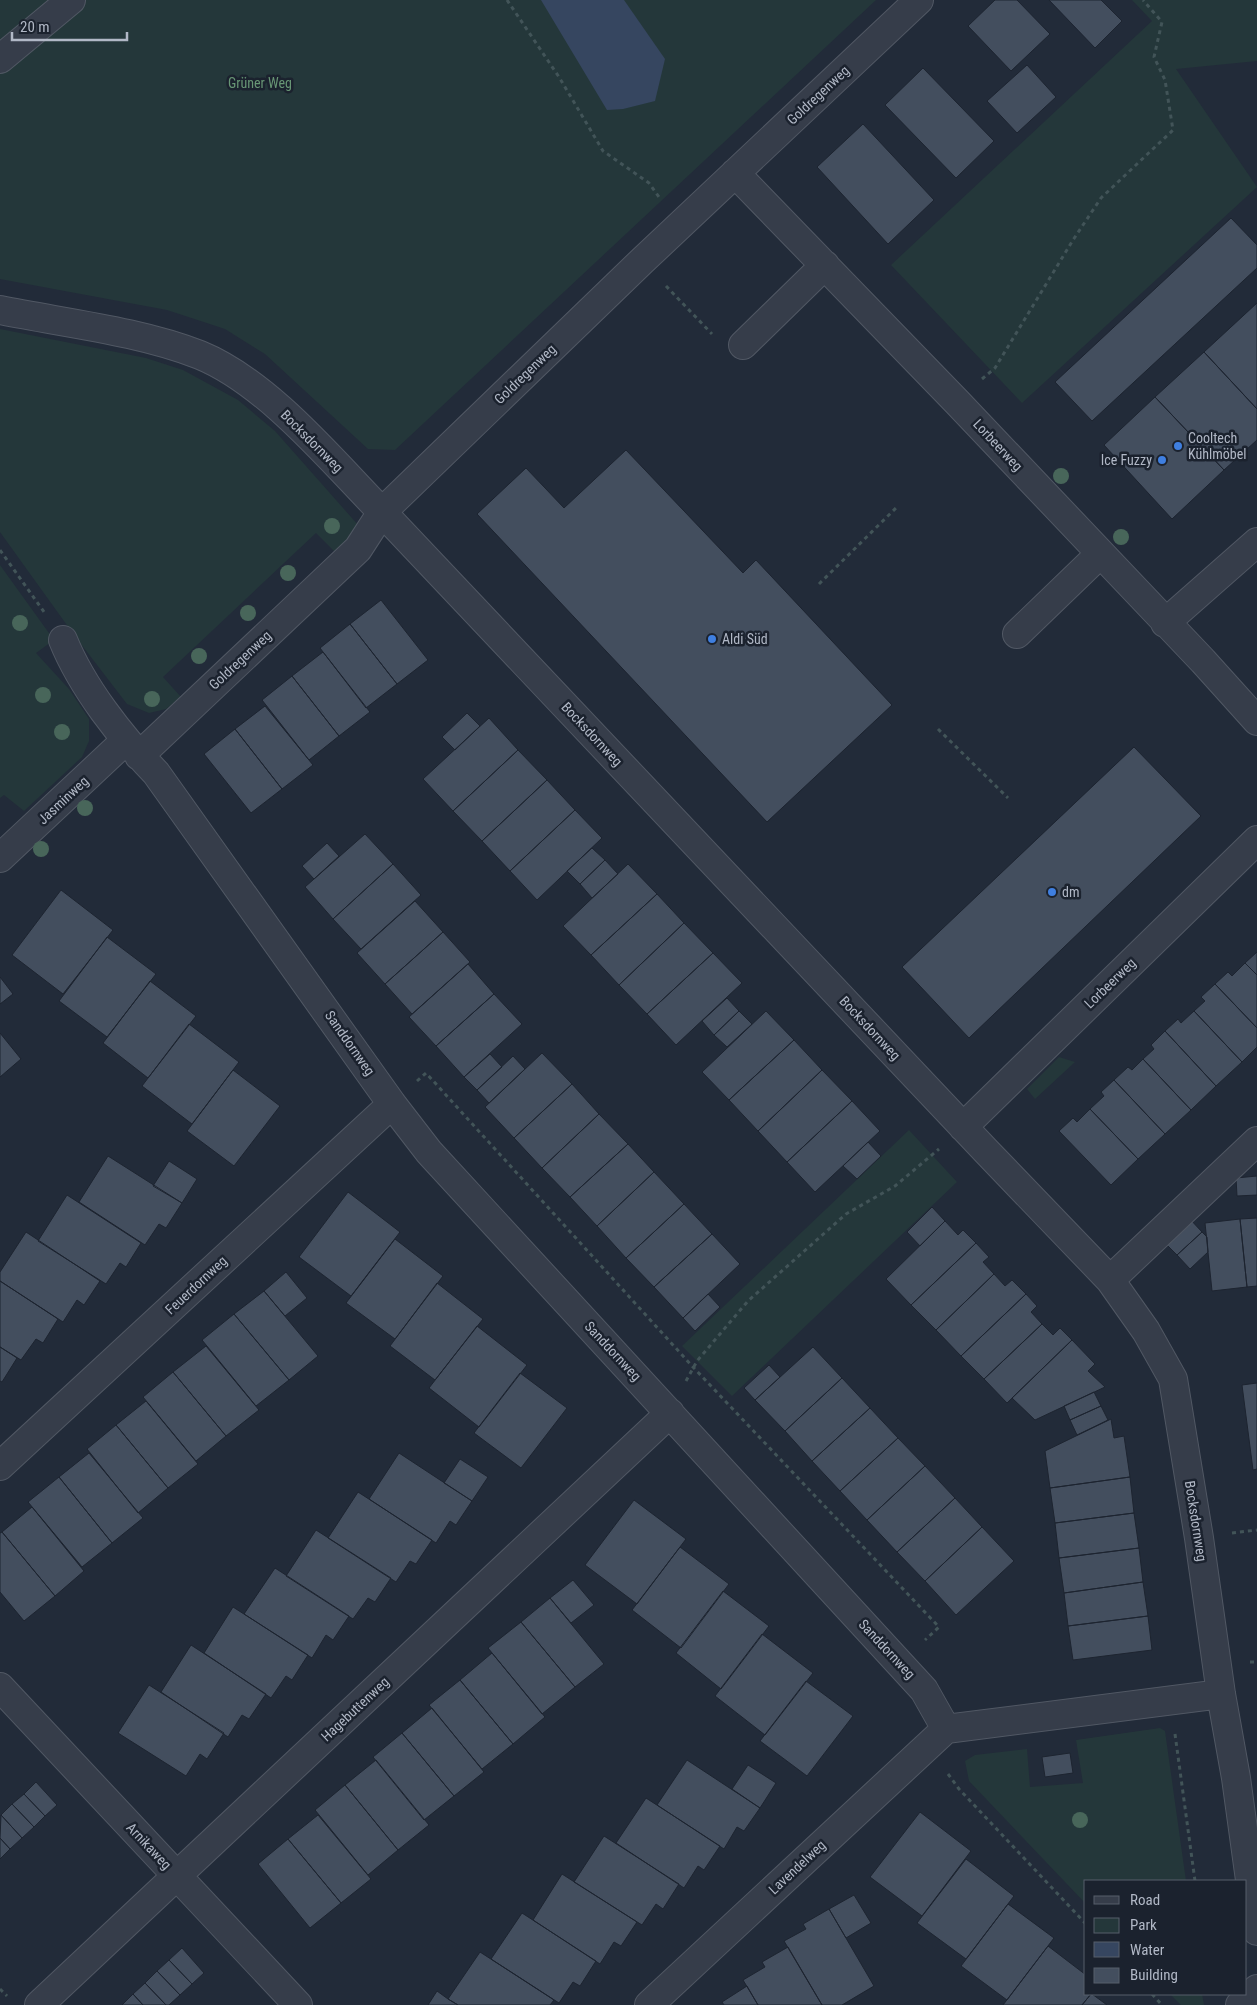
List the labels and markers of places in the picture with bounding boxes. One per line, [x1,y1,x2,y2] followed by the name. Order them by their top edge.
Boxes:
[1188,430,1246,462] place label: Cooltech Kühlmöbel
[1172,440,1184,452] marker: Cooltech Kühlmöbel
[1101,452,1152,468] place label: Ice Fuzzy
[1156,454,1168,466] marker: Ice Fuzzy
[722,631,768,647] place label: Aldi Süd
[706,633,718,645] marker: Aldi Süd
[1062,884,1080,900] place label: dm
[1046,886,1058,898] marker: dm

